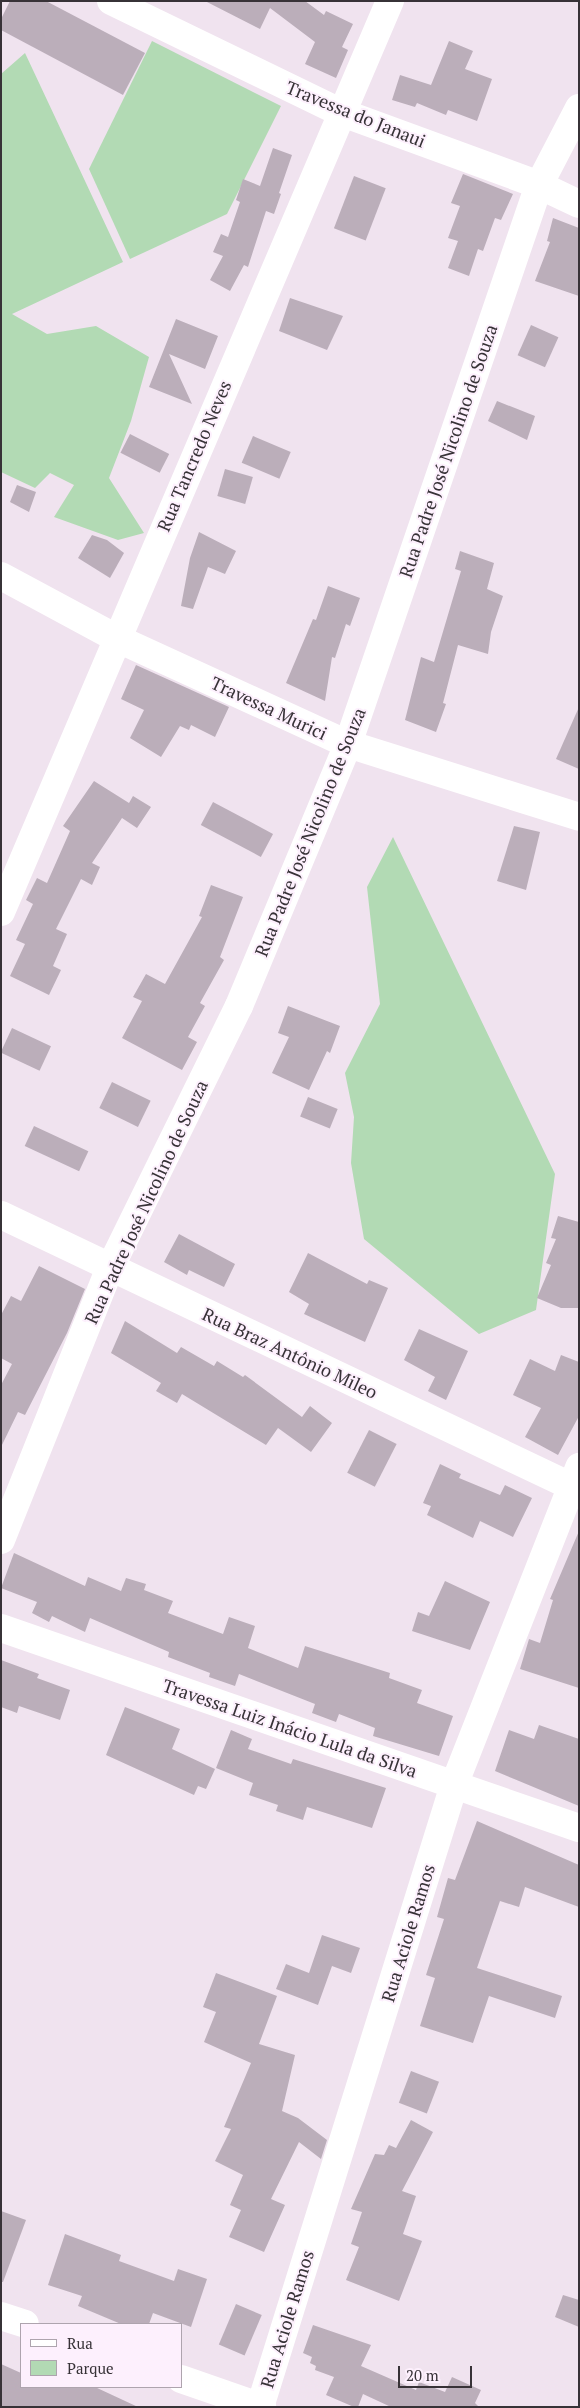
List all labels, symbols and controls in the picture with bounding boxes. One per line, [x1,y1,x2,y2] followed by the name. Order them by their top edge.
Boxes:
[283,76,429,152] street label: Travessa do Janaui
[394,322,502,580] street label: Rua Padre José Nicolino de Souza
[152,377,236,535] street label: Rua Tancredo Neves
[208,672,330,744] street label: Travessa Murici
[250,704,370,960] street label: Rua Padre José Nicolino de Souza
[80,1077,212,1327] street label: Rua Padre José Nicolino de Souza
[199,1303,381,1403] street label: Rua Braz Antônio Mileo
[160,1674,420,1782] street label: Travessa Luiz Inácio Lula da Silva
[377,1861,439,2005] street label: Rua Aciole Ramos
[256,2247,318,2391] street label: Rua Aciole Ramos
[20,2323,182,2388] legend
[67,2333,93,2353] text: Rua
[400,2356,474,2388] scale bar
[67,2358,114,2378] text: Parque
[406,2365,439,2385] text: 20 m

